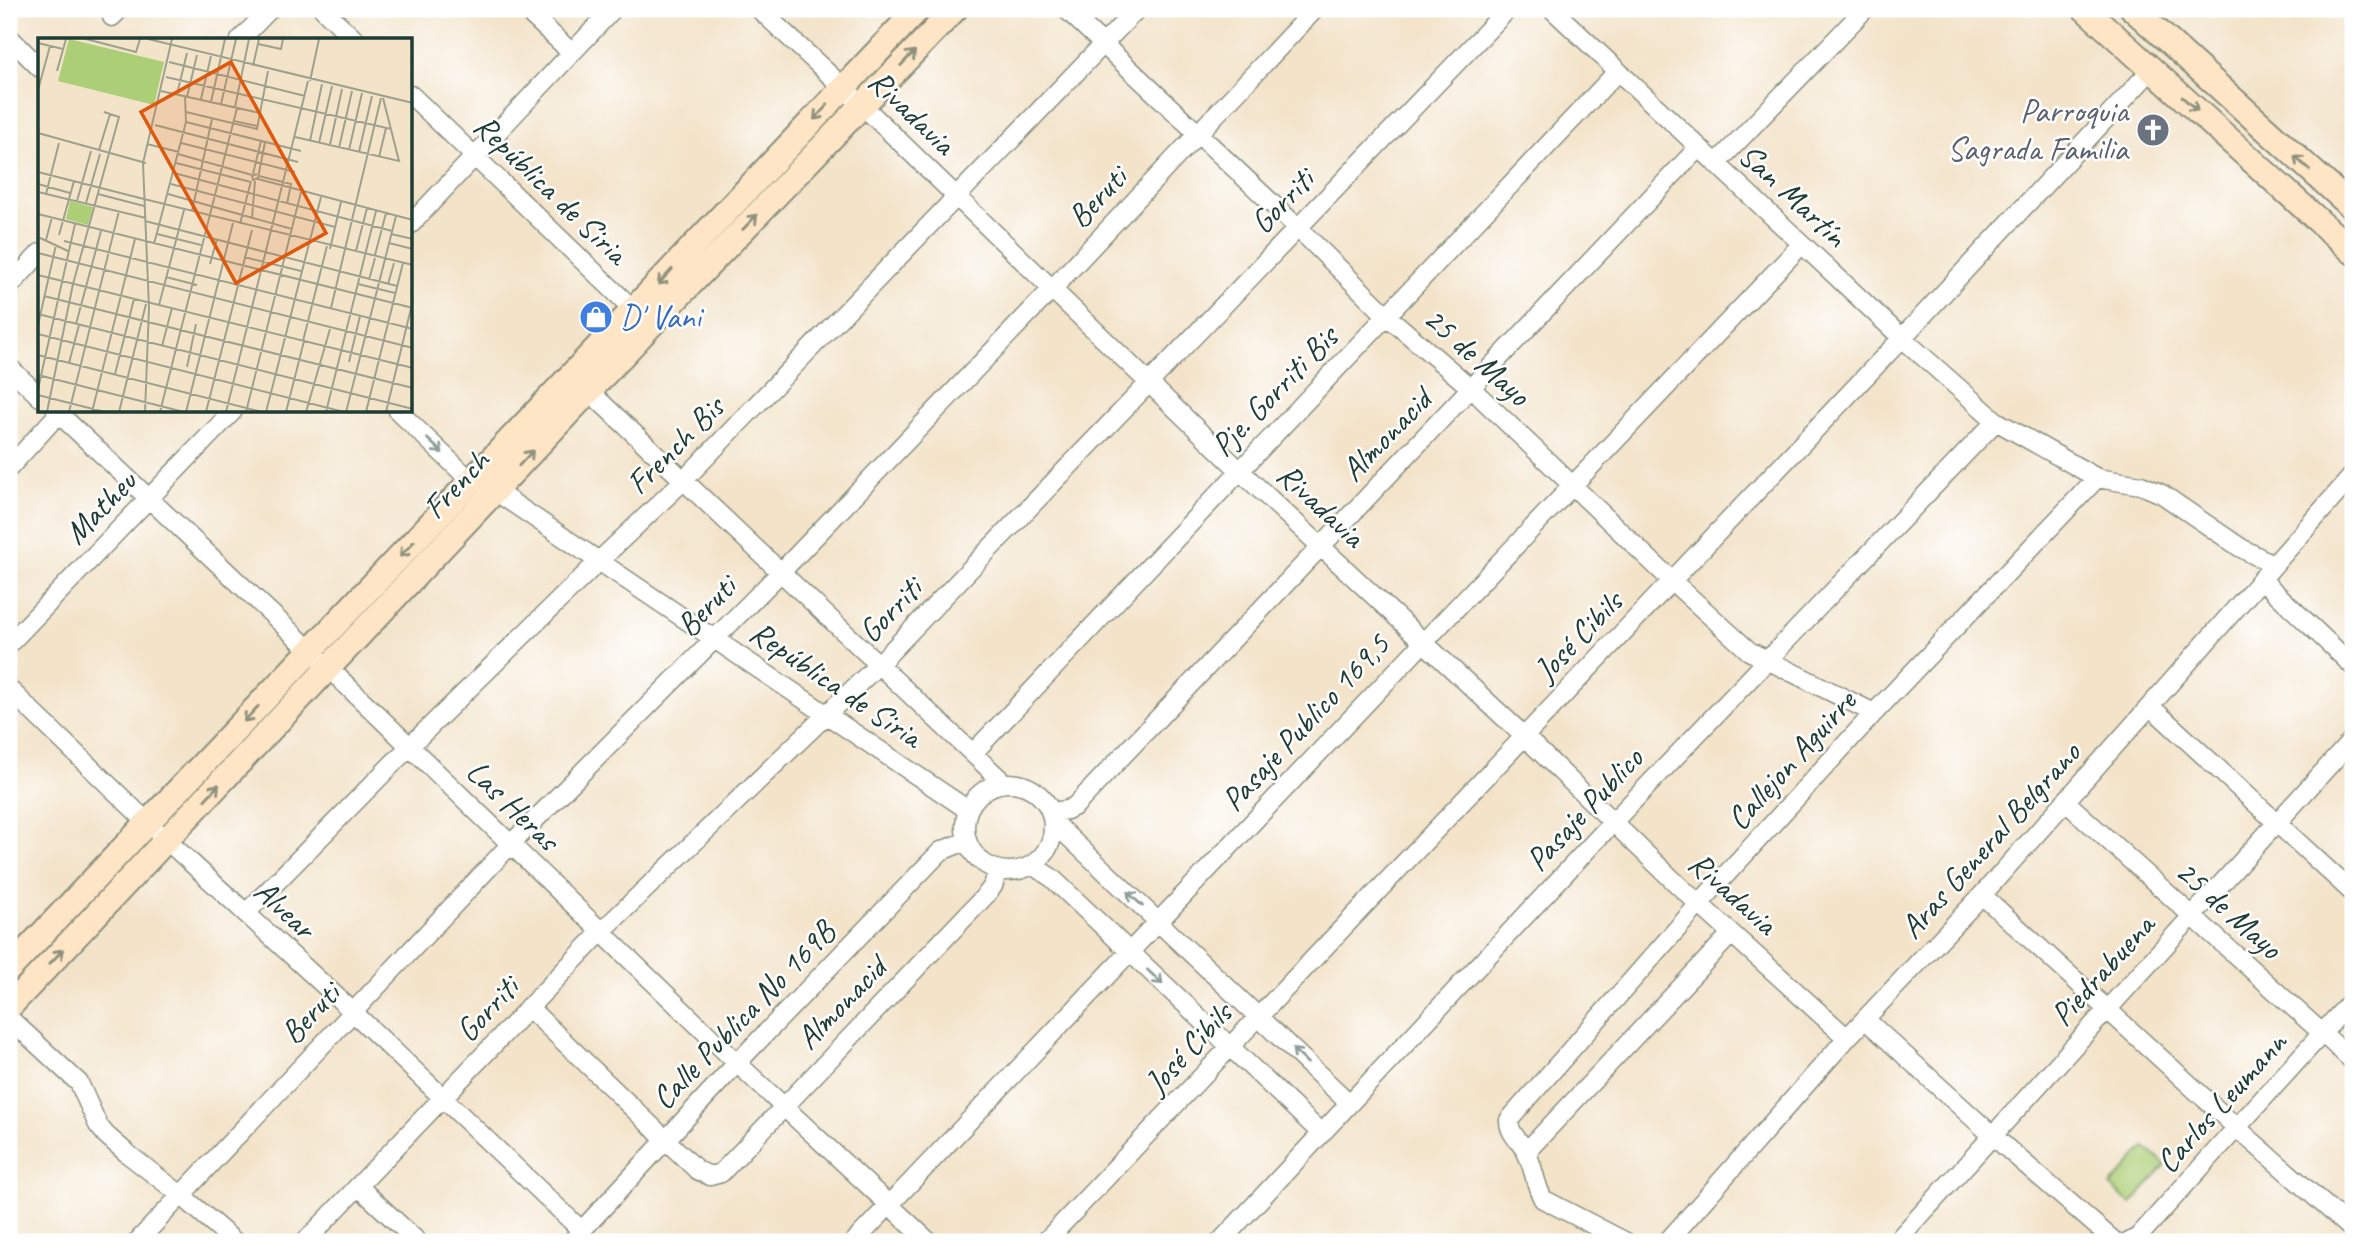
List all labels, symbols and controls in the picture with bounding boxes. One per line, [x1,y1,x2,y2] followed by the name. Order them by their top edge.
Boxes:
[38,38,413,413] inset map
[899,49,916,66] one-way arrow
[860,60,966,165] street label: Rivadavia
[1947,90,2131,170] place label: Parroquia Sagrada Familia
[2181,96,2199,112] one-way arrow
[813,103,829,121] one-way arrow
[465,105,639,275] street label: República de Siria
[2134,111,2172,149] church icon: Parroquia Sagrada Familia
[1730,134,1857,257] street label: San Martín
[1058,155,1139,237] street label: Beruti
[2294,155,2312,171] one-way arrow
[1241,157,1326,242] street label: Gorriti
[742,213,759,230] one-way arrow
[656,268,673,285] one-way arrow
[620,296,705,338] place label: D' Vani
[1415,297,1540,416] street label: 25 de Mayo
[577,298,615,336] shop icon: D' Vani
[1201,315,1349,465] street label: Pje. Gorriti Bis
[1332,376,1444,490] street label: Almonacid
[617,385,735,503] street label: French Bis
[426,438,443,455] one-way arrow
[413,439,500,527] street label: French
[518,450,535,467] one-way arrow
[1268,454,1375,557] street label: Rivadavia
[55,460,147,553] street label: Matheu
[399,540,416,557] one-way arrow
[667,564,748,645] street label: Beruti
[849,566,934,651] street label: Gorriti
[1523,580,1633,692] street label: José Cibils
[742,611,932,758] street label: República de Siria
[1212,623,1400,820] street label: Pasaje Publico 169,5
[1717,680,1866,839] street label: Callejon Aguirre
[242,705,259,722] one-way arrow
[1890,731,2091,947] street label: Aras General Belgrano
[1516,737,1653,880] street label: Pasaje Publico
[458,750,570,862] street label: Las Heras
[203,783,220,800] one-way arrow
[1680,842,1787,945] street label: Rivadavia
[2167,850,2292,969] street label: 25 de Mayo
[245,870,327,950] street label: Alvear
[1127,890,1144,907] one-way arrow
[2041,903,2165,1035] street label: Piedrabuena
[642,910,845,1118] street label: Calle Publica No 169B
[787,944,899,1058] street label: Almonacid
[47,949,64,966] one-way arrow
[446,965,530,1051] street label: Gorriti
[1146,968,1163,985] one-way arrow
[271,971,352,1053] street label: Beruti
[1134,991,1243,1104] street label: José Cibils
[2146,1021,2297,1182] street label: Carlos Leumann
[1292,1047,1309,1064] one-way arrow

